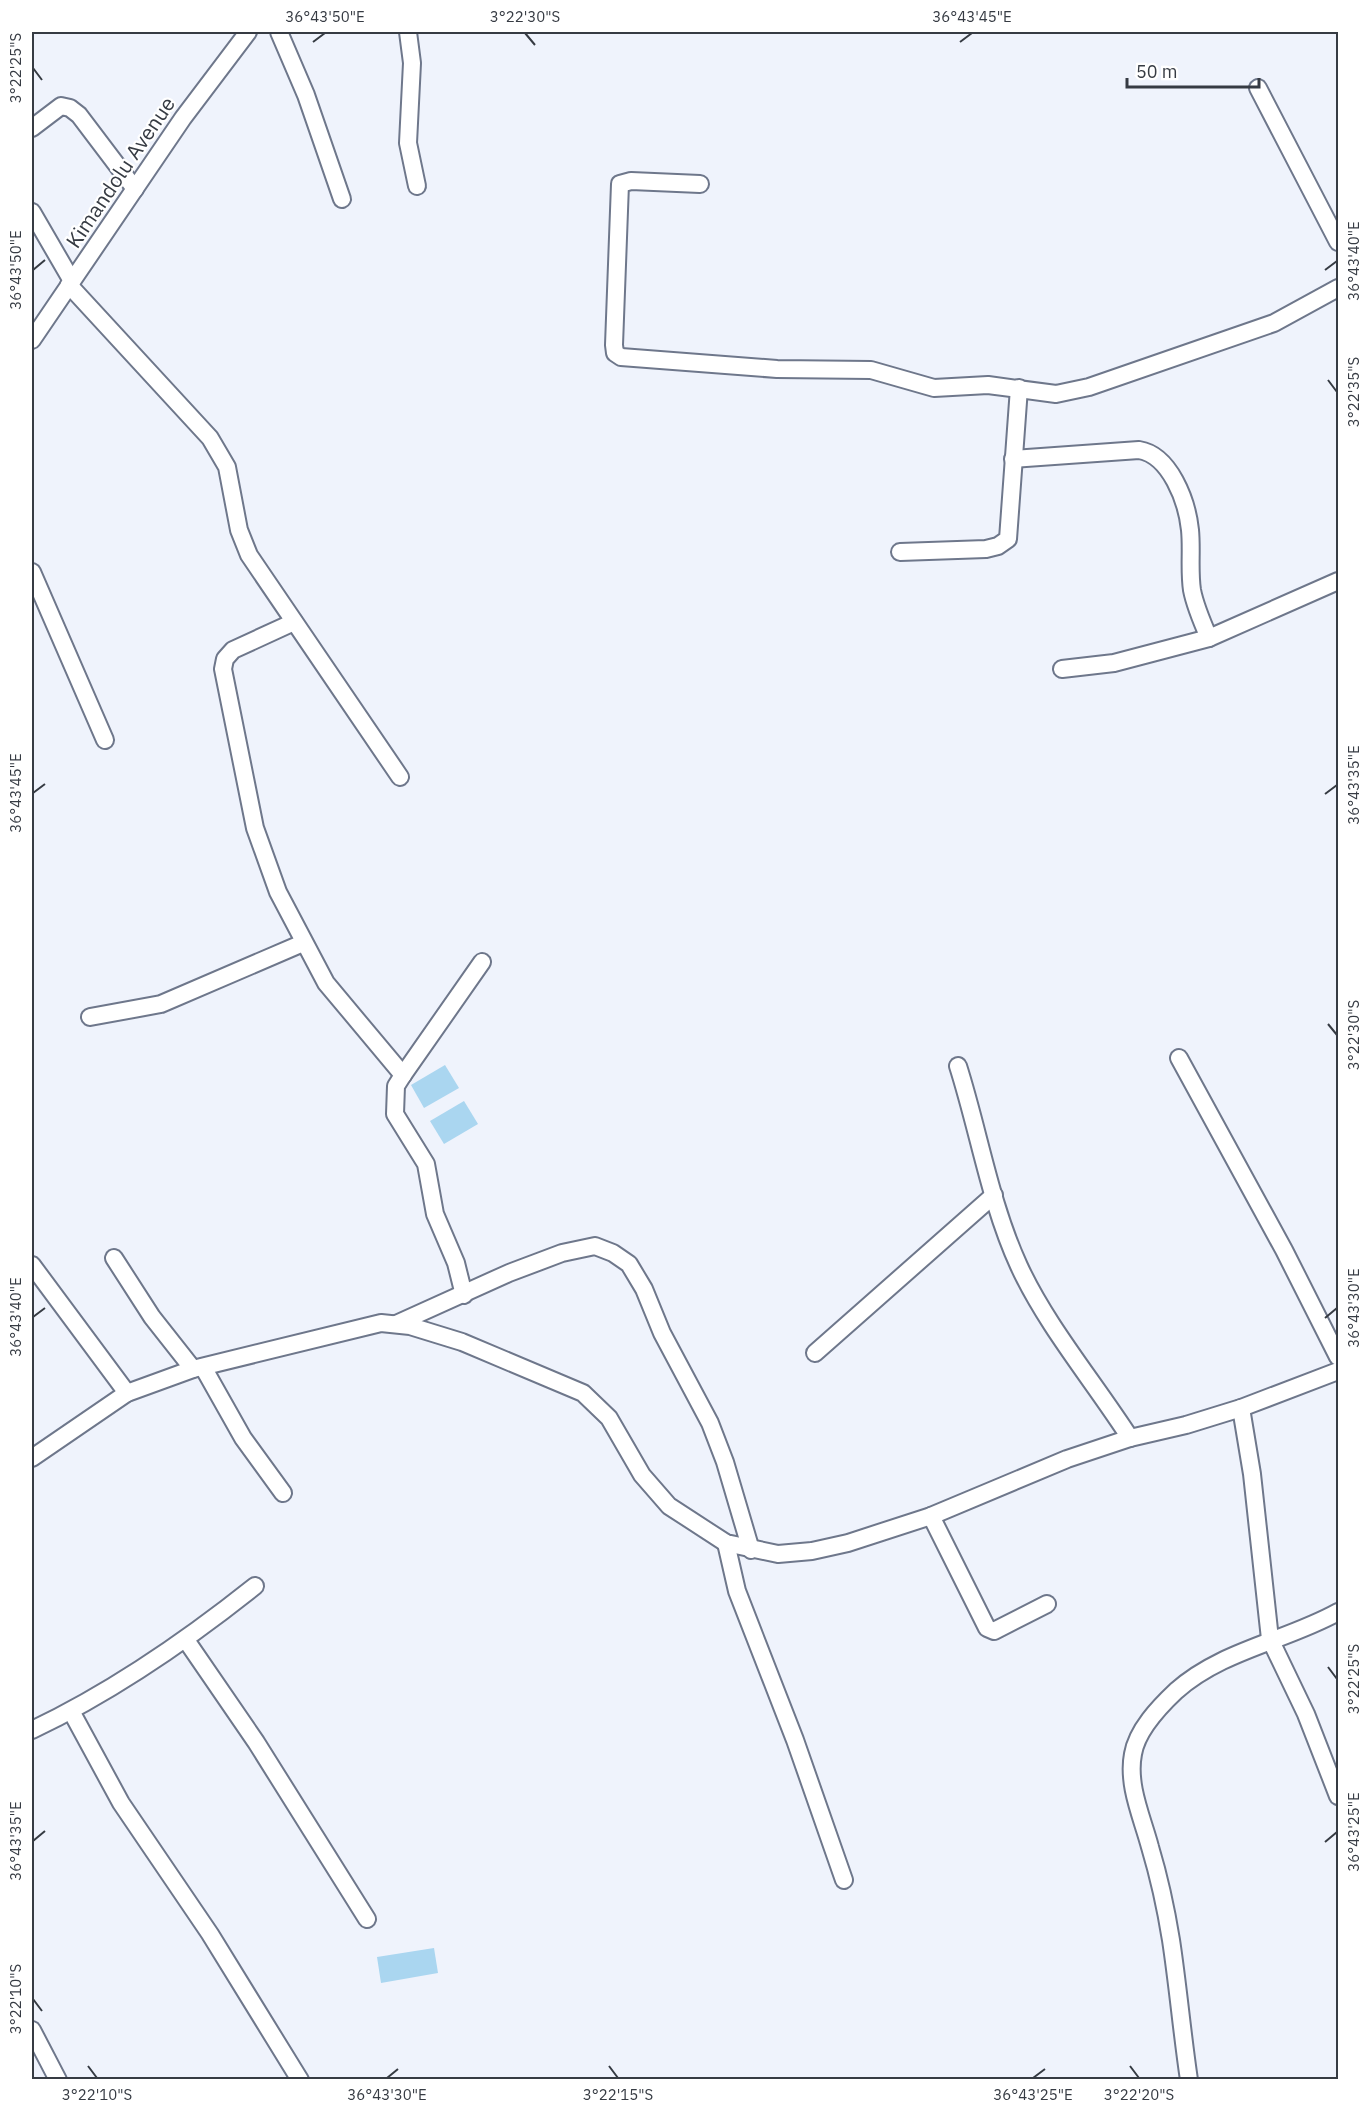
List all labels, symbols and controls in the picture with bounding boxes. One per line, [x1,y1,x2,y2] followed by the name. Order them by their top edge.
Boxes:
[285,7,365,26] text: 36°43'50"E
[490,7,560,26] text: 3°22'30"S
[932,7,1012,26] text: 36°43'45"E
[6,33,25,103] text: 3°22'25"S
[1127,51,1259,89] scale bar
[1136,60,1178,83] text: 50 m
[59,91,181,253] street label: Kimandolu Avenue
[1344,221,1363,301] text: 36°43'40"E
[6,230,25,310] text: 36°43'50"E
[1344,357,1363,427] text: 3°22'35"S
[1344,745,1363,825] text: 36°43'35"E
[6,753,25,833] text: 36°43'45"E
[1344,1000,1363,1070] text: 3°22'30"S
[1344,1268,1363,1348] text: 36°43'30"E
[6,1277,25,1357] text: 36°43'40"E
[1344,1644,1363,1714] text: 3°22'25"S
[1344,1792,1363,1872] text: 36°43'25"E
[6,1801,25,1881] text: 36°43'35"E
[6,1964,25,2034] text: 3°22'10"S
[62,2085,132,2104] text: 3°22'10"S
[347,2085,427,2104] text: 36°43'30"E
[583,2085,653,2104] text: 3°22'15"S
[993,2085,1073,2104] text: 36°43'25"E
[1104,2085,1174,2104] text: 3°22'20"S

